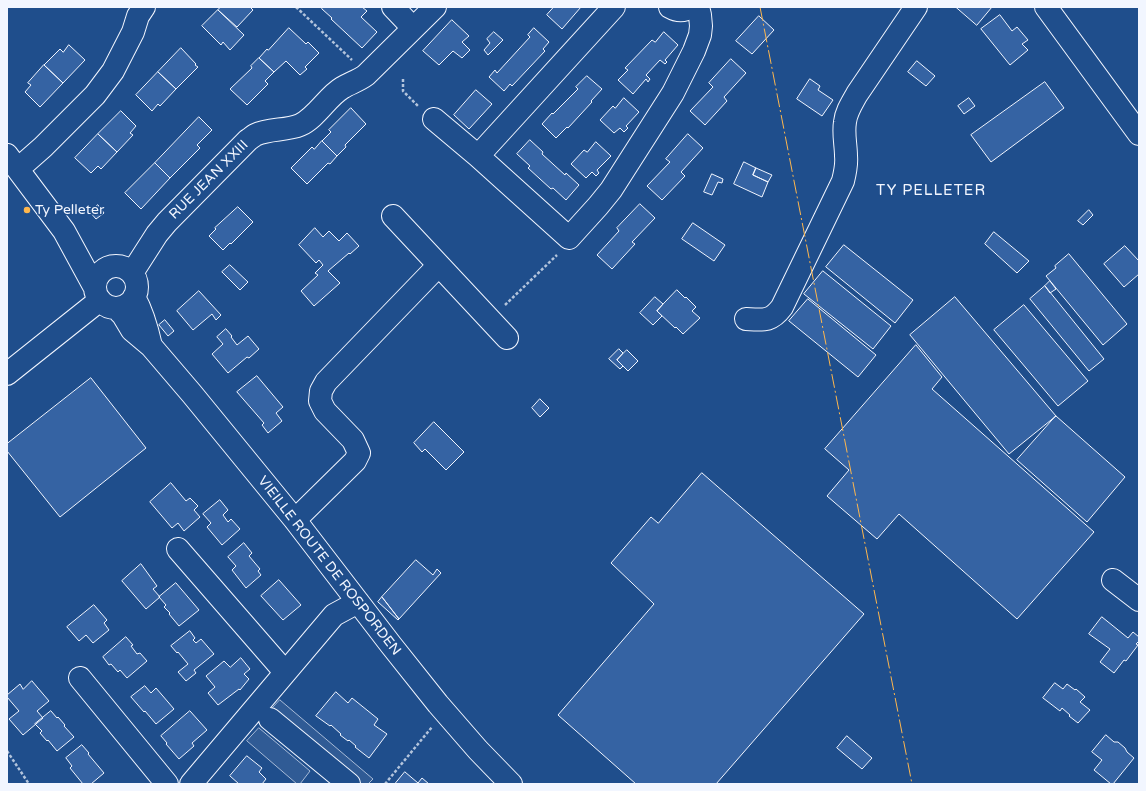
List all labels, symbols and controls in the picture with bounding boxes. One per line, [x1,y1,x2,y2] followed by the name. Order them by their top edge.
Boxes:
[166,137,252,223] street label: RUE JEAN XXIII
[876,182,986,200] district label: TY PELLETER
[35,202,104,218] place label: Ty Pelleter
[22,205,32,215] marker: Ty Pelleter
[254,473,404,659] street label: VIEILLE ROUTE DE ROSPORDEN

